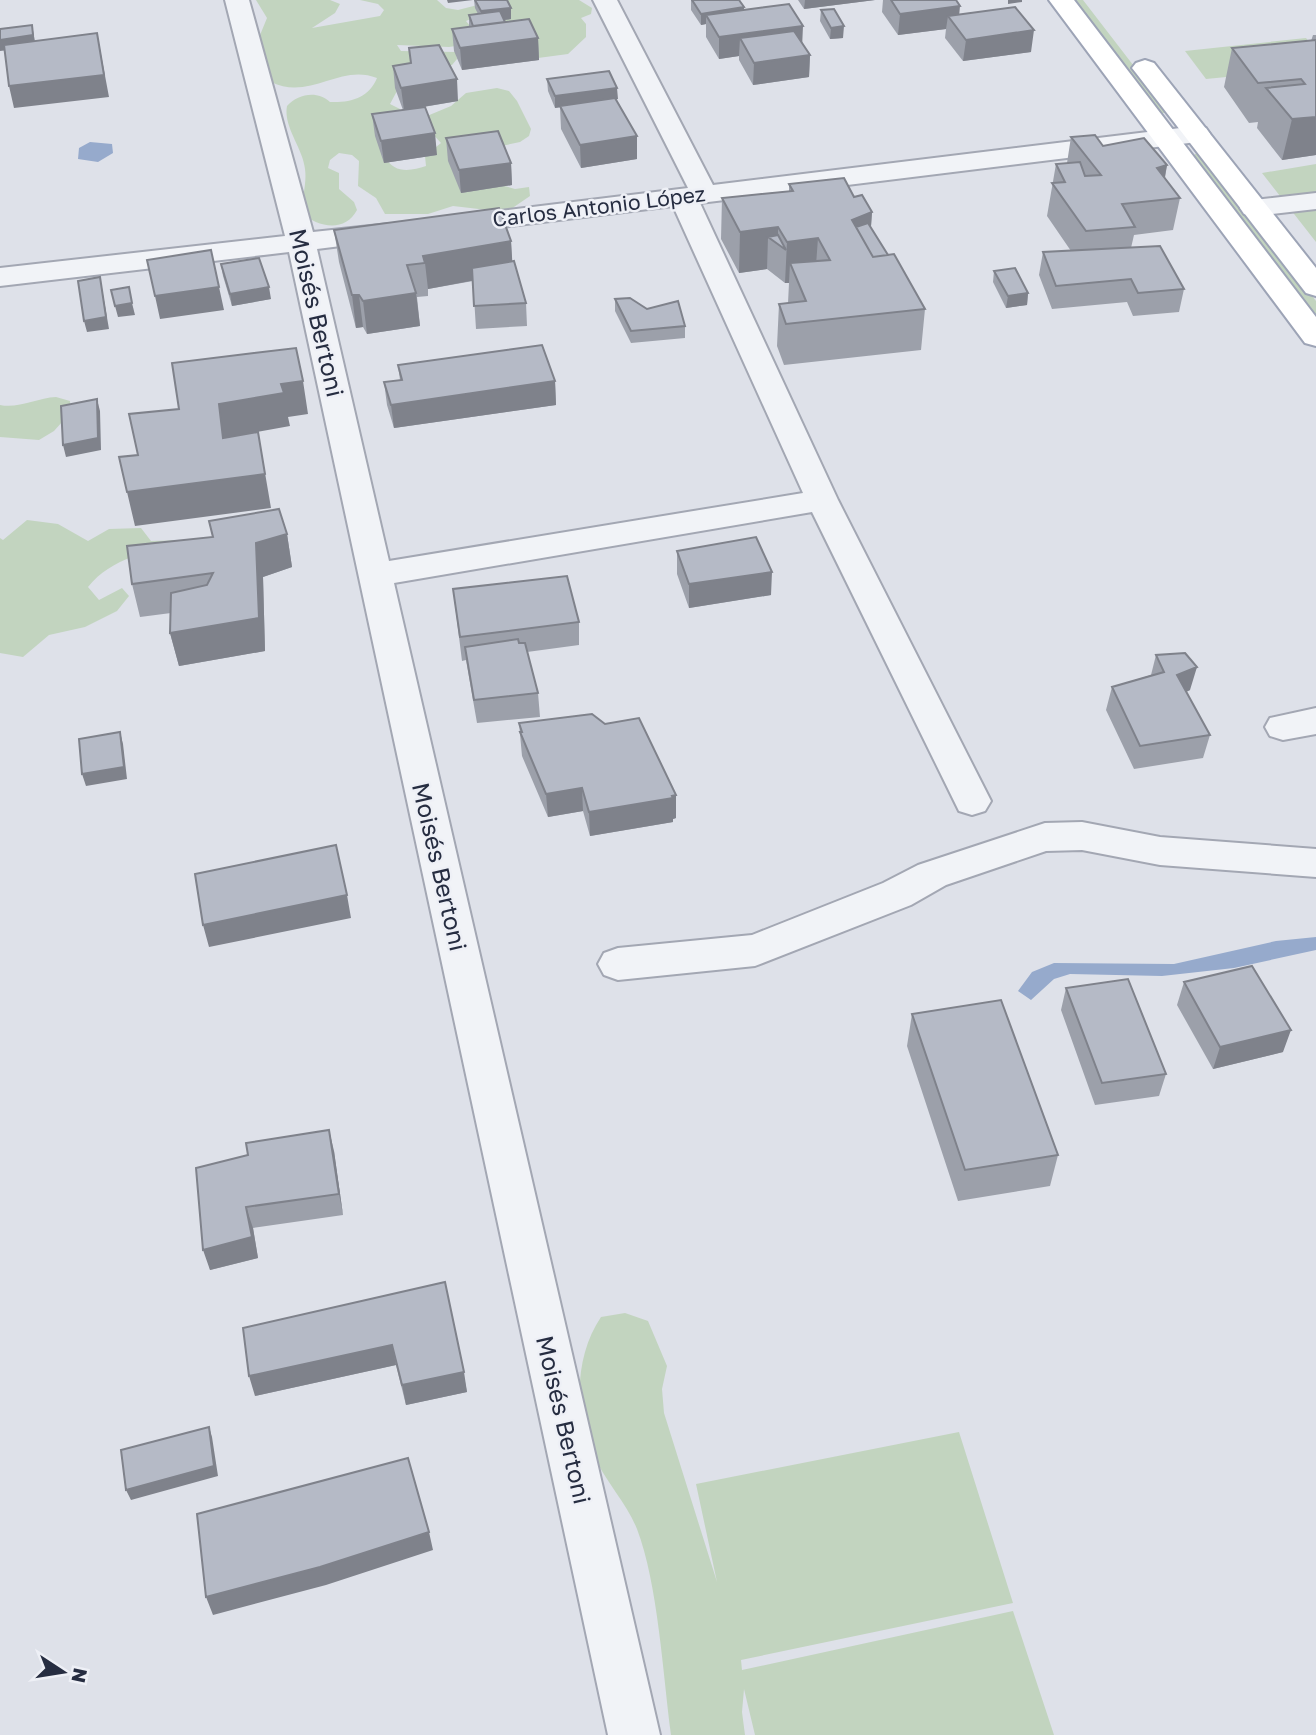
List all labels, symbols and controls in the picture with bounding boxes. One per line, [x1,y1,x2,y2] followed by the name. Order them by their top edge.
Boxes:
[491,180,707,232] street label: Carlos Antonio López
[284,226,351,400] street label: Moisés Bertoni
[407,780,474,954] street label: Moisés Bertoni
[531,1333,598,1507] street label: Moisés Bertoni
[28,1637,98,1707] north arrow
[67,1666,93,1685] text: N

